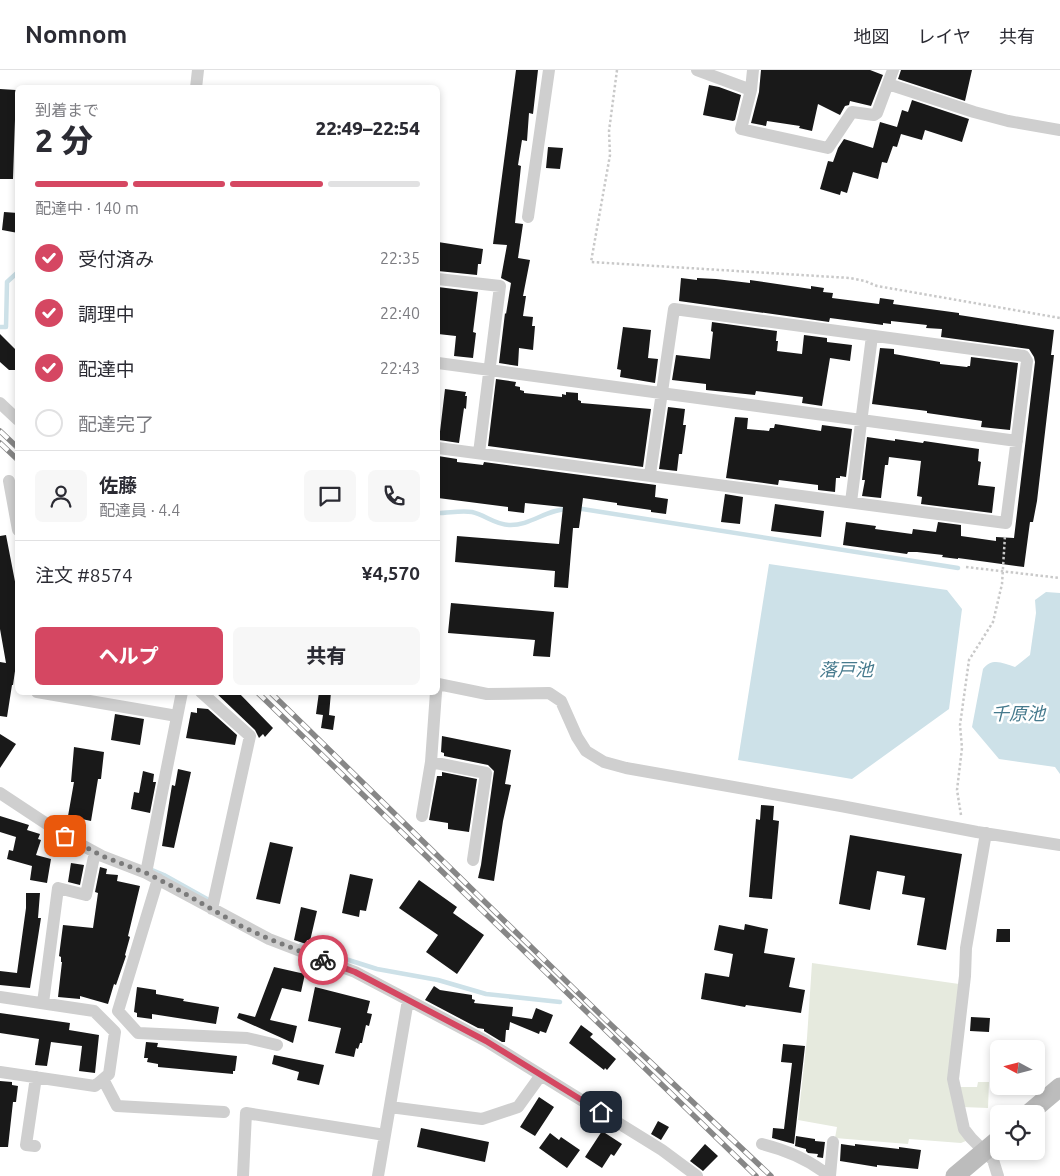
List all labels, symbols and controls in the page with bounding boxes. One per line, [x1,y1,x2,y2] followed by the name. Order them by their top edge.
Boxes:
[25,21,127,48] text: Nomnom
[854,26,890,46] text: 地図
[918,26,971,46] text: レイヤ
[999,26,1035,46] text: 共有
[35,101,99,119] text: 到着まで
[315,117,420,139] text: 22:49–22:54
[35,122,93,158] text: 2 分
[35,199,139,217] text: 配達中 · 140 m
[35,244,63,272] icon: check
[78,248,154,270] text: 受付済み
[380,249,420,267] text: 22:35
[35,299,63,327] icon: check
[78,303,135,325] text: 調理中
[380,304,420,322] text: 22:40
[35,354,63,382] icon: check
[78,358,135,380] text: 配達中
[380,359,420,377] text: 22:43
[78,413,154,435] text: 配達完了
[35,470,87,522] button: person
[304,470,356,522] button: chat
[368,470,420,522] button: phone
[99,474,137,496] text: 佐藤
[99,501,180,519] text: 配達員 · 4.4
[362,562,420,584] text: ¥4,570
[35,564,133,586] text: 注文 #8574
[35,627,223,685] button: ヘルプ
[233,627,420,685] button: 共有
[819,659,875,679] water label: 落戸池
[991,703,1047,723] water label: 千原池
[44,815,86,857] pin
[51,822,79,850] icon: bag
[298,935,348,985] courier
[309,946,337,974] icon: bike
[990,1040,1045,1095] north arrow
[990,1040,1045,1160] map controls
[580,1091,622,1133] pin
[587,1098,615,1126] icon: home
[990,1105,1045,1160] button: locate

